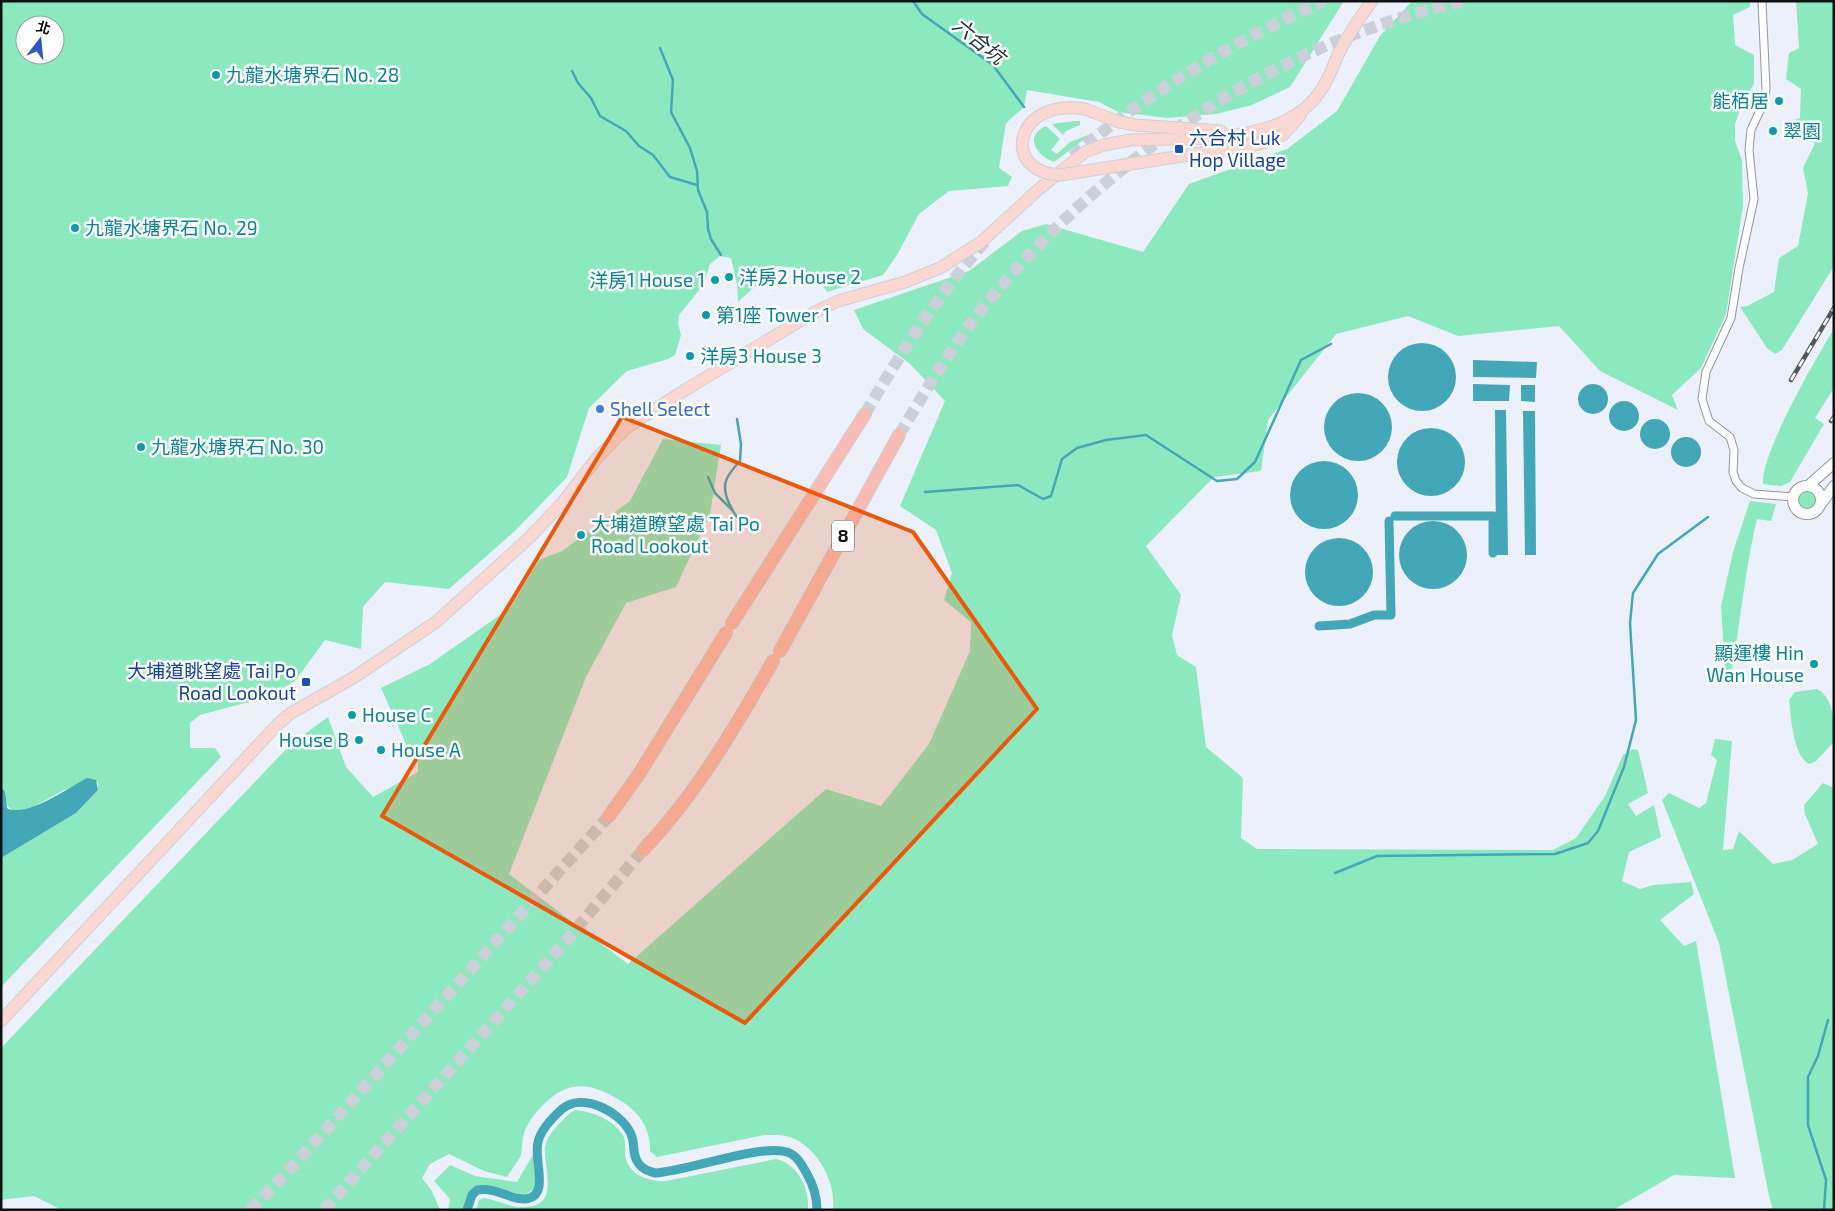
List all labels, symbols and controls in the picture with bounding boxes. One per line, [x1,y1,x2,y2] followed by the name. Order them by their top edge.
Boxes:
[949,12,1013,70] water label: 六合坑
[15,15,65,65] north arrow
[35,17,53,37] text: 北
[226,63,399,86] place label: 九龍水塘界石 No. 28
[210,69,222,81] marker: 九龍水塘界石 No. 28
[1712,89,1769,112] place label: 能栢居
[1773,95,1785,107] marker: 能栢居
[1783,119,1821,142] place label: 翠園
[1767,125,1779,137] marker: 翠園
[1189,126,1286,171] place label: 六合村 Luk Hop Village
[1173,143,1185,155] marker: 六合村 Luk Hop Village
[85,216,258,239] place label: 九龍水塘界石 No. 29
[69,222,81,234] marker: 九龍水塘界石 No. 29
[739,265,861,288] place label: 洋房2 House 2
[589,268,705,291] place label: 洋房1 House 1
[723,271,735,283] marker: 洋房2 House 2
[709,274,721,286] marker: 洋房1 House 1
[716,303,830,326] place label: 第1座 Tower 1
[700,309,712,321] marker: 第1座 Tower 1
[700,344,822,367] place label: 洋房3 House 3
[684,350,696,362] marker: 洋房3 House 3
[610,397,710,420] place label: Shell Select
[594,403,606,415] marker: Shell Select
[151,435,324,458] place label: 九龍水塘界石 No. 30
[135,441,147,453] marker: 九龍水塘界石 No. 30
[591,512,760,557] place label: 大埔道瞭望處 Tai Po Road Lookout
[832,520,854,552] road number: 8
[575,529,587,541] marker: 大埔道瞭望處 Tai Po Road Lookout
[1706,641,1804,686] place label: 顯運樓 Hin Wan House
[1808,658,1820,670] marker: 顯運樓 Hin Wan House
[127,659,296,704] place label: 大埔道眺望處 Tai Po Road Lookout
[300,676,312,688] marker: 大埔道眺望處 Tai Po Road Lookout
[362,703,431,726] place label: House C
[346,709,358,721] marker: House C
[279,728,349,751] place label: House B
[353,734,365,746] marker: House B
[391,738,461,761] place label: House A
[375,744,387,756] marker: House A

